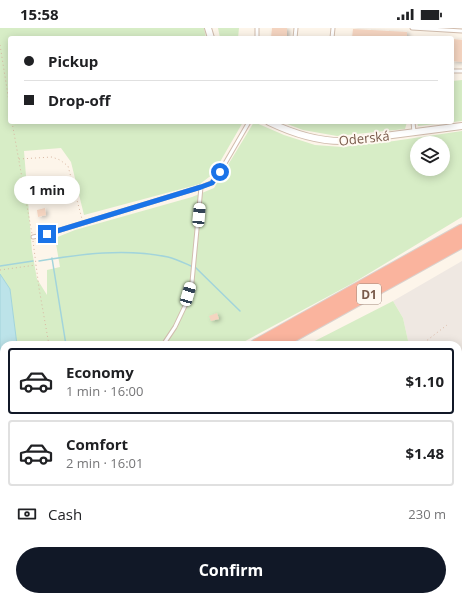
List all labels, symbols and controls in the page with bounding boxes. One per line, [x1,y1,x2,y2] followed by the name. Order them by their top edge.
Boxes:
[20,4,59,24] text: 15:58
[48,51,98,71] text: Pickup
[48,90,110,110] text: Drop-off
[338,126,390,150] street label: Oderská
[410,136,450,176] map controls
[410,136,450,176] button: layers
[211,163,229,181] route start
[14,176,80,204] callout: 1 min
[29,181,65,199] text: 1 min
[192,203,206,227] car
[38,225,56,243] route end
[179,281,197,307] car
[357,284,381,304] road number: D1
[66,362,134,382] text: Economy
[18,363,54,399] icon: car
[405,371,444,391] text: $1.10
[66,382,143,400] text: 1 min · 16:00
[66,434,128,454] text: Comfort
[18,435,54,471] icon: car
[405,443,444,463] text: $1.48
[66,454,143,472] text: 2 min · 16:01
[16,503,38,525] icon: cash
[48,504,82,524] text: Cash
[408,505,446,523] text: 230 m
[16,547,446,593] button: Confirm

